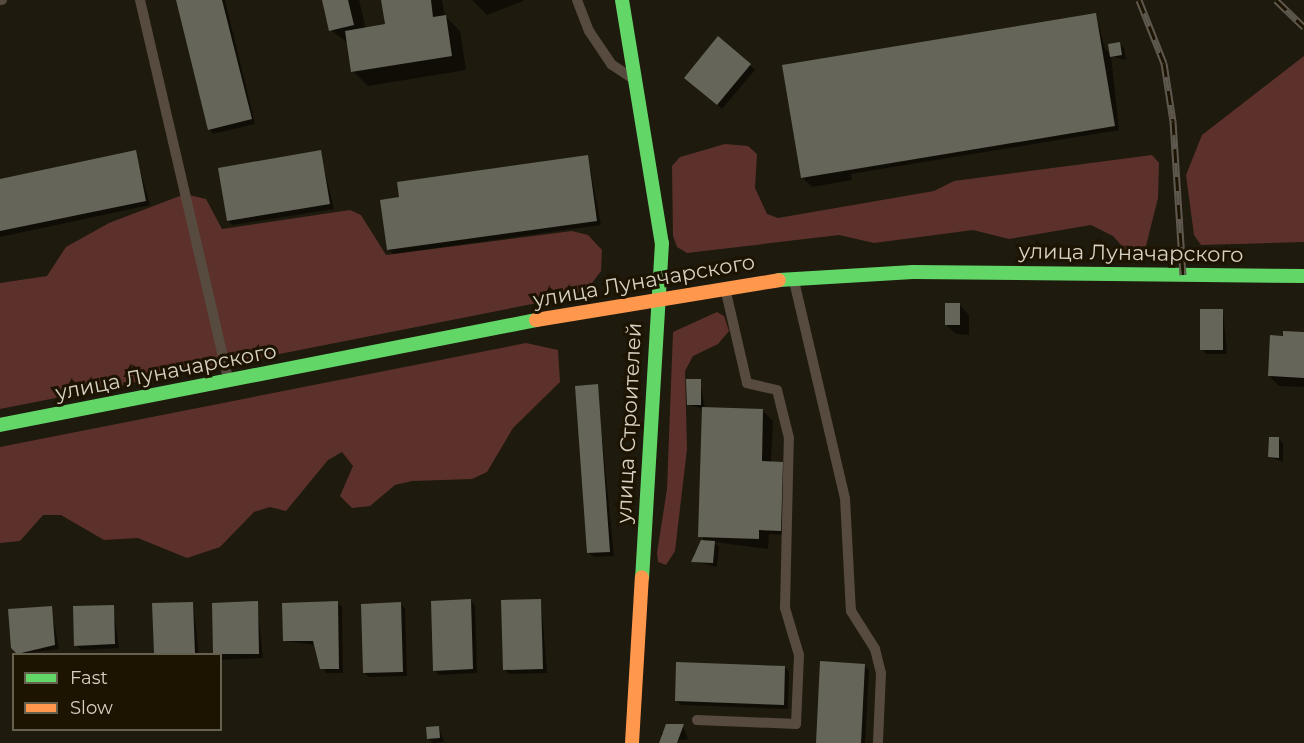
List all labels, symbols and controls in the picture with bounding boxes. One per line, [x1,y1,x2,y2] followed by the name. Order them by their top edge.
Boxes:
[1018,238,1244,268] street label: улица Луначарского
[531,249,757,313] street label: улица Луначарского
[611,322,647,524] street label: улица Строителей
[53,338,279,406] street label: улица Луначарского
[12,653,222,731] legend
[70,667,108,689] text: Fast
[70,697,113,719] text: Slow

